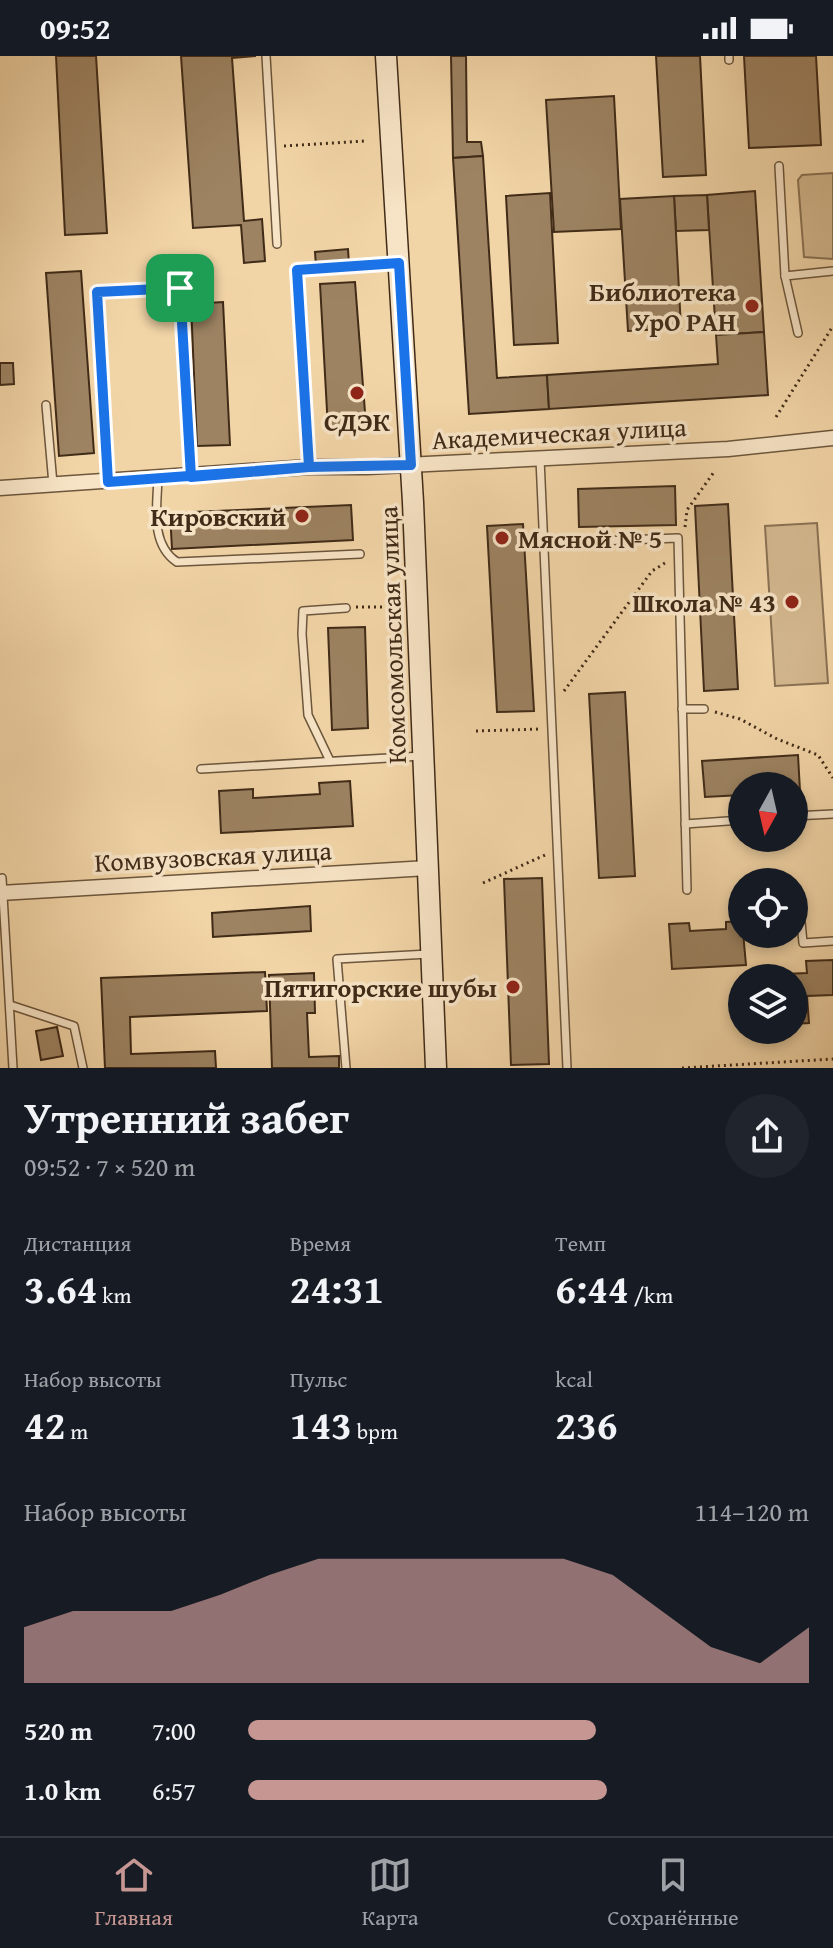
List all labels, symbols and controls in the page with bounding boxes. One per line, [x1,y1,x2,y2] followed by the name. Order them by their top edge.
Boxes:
[40,6,111,50] text: 09:52
[146,254,214,322] pin
[158,266,202,310] icon: arrive
[589,272,737,341] place label: Библиотека УрО РАН
[743,297,761,315] marker: Библиотека УрО РАН
[348,384,366,402] marker: СДЭК
[324,402,391,441] place label: СДЭК
[431,407,688,459] street label: Академическая улица
[150,497,286,536] place label: Кировский
[368,505,416,764] street label: Комсомольская улица
[293,507,311,525] marker: Кировский
[518,519,662,558] place label: Мясной № 5
[493,529,511,547] marker: Мясной № 5
[632,583,776,622] place label: Школа № 43
[783,593,801,611] marker: Школа № 43
[728,772,808,852] north arrow
[728,772,808,1044] map controls
[93,830,333,882] street label: Комвузовская улица
[728,868,808,948] button: locate
[728,964,808,1044] button: layers
[264,968,497,1007] place label: Пятигорские шубы
[504,978,522,996] marker: Пятигорские шубы
[24,1085,349,1149] text: Утренний забег
[725,1094,809,1178] button: share
[24,1147,195,1186] text: 09:52 · 7 × 520 m
[24,1227,132,1259] text: Дистанция
[290,1227,351,1259] text: Время
[555,1227,606,1259] text: Темп
[24,1259,97,1318] text: 3.64
[290,1259,384,1318] text: 24:31
[555,1259,629,1318] text: 6:44
[97,1279,131,1311] text: km
[629,1279,673,1311] text: /km
[24,1363,161,1395] text: Набор высоты
[290,1363,347,1395] text: Пульс
[555,1363,593,1395] text: kcal
[24,1395,65,1454] text: 42
[290,1395,352,1454] text: 143
[555,1395,618,1454] text: 236
[65,1415,88,1447] text: m
[352,1415,398,1447] text: bpm
[24,1492,186,1531] text: Набор высоты
[695,1492,809,1531] text: 114–120 m
[24,1711,92,1750] text: 520 m
[152,1711,196,1750] text: 7:00
[24,1771,101,1810] text: 1.0 km
[152,1771,196,1810] text: 6:57
[94,1853,173,1933] tab: Главная
[362,1853,419,1933] tab: Карта
[607,1853,739,1933] tab: Сохранённые

